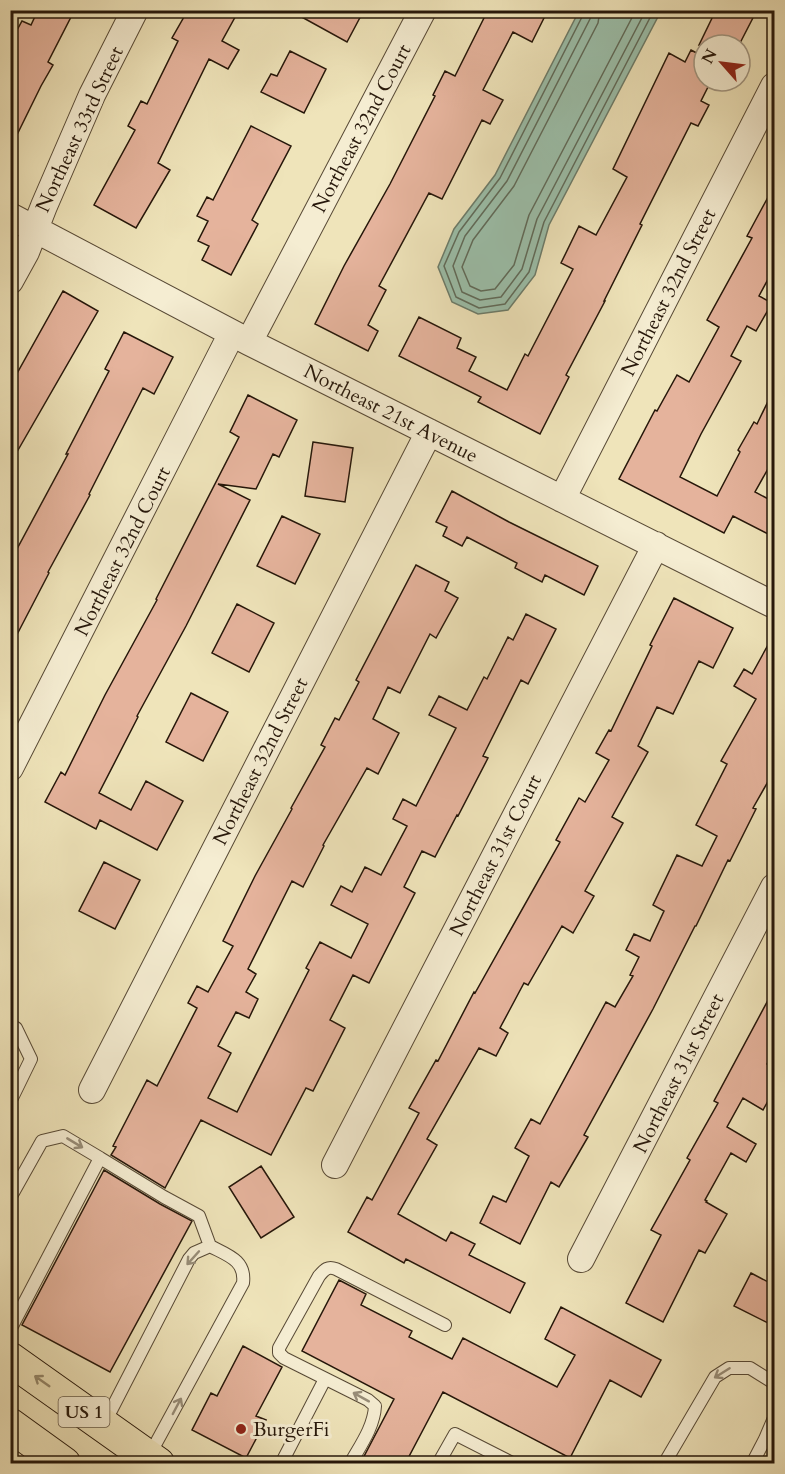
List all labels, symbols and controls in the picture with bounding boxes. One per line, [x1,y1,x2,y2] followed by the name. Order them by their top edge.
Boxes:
[692,33,752,93] north arrow
[306,39,418,217] street label: Northeast 32nd Court
[29,41,130,217] street label: Northeast 33rd Street
[697,45,723,68] text: N
[615,203,723,381] street label: Northeast 32nd Street
[299,358,483,469] street label: Northeast 21st Avenue
[68,461,177,641] street label: Northeast 32nd Court
[207,672,315,850] street label: Northeast 32nd Street
[443,769,548,941] street label: Northeast 31st Court
[627,988,731,1158] street label: Northeast 31st Street
[66,1138,83,1150] one-way arrow
[186,1249,200,1265] one-way arrow
[714,1368,731,1380] one-way arrow
[34,1375,50,1387] one-way arrow
[353,1391,371,1402] one-way arrow
[58,1397,110,1427] road number: US 1
[172,1397,183,1415] one-way arrow
[253,1416,330,1443] place label: BurgerFi
[234,1422,248,1436] marker: BurgerFi

